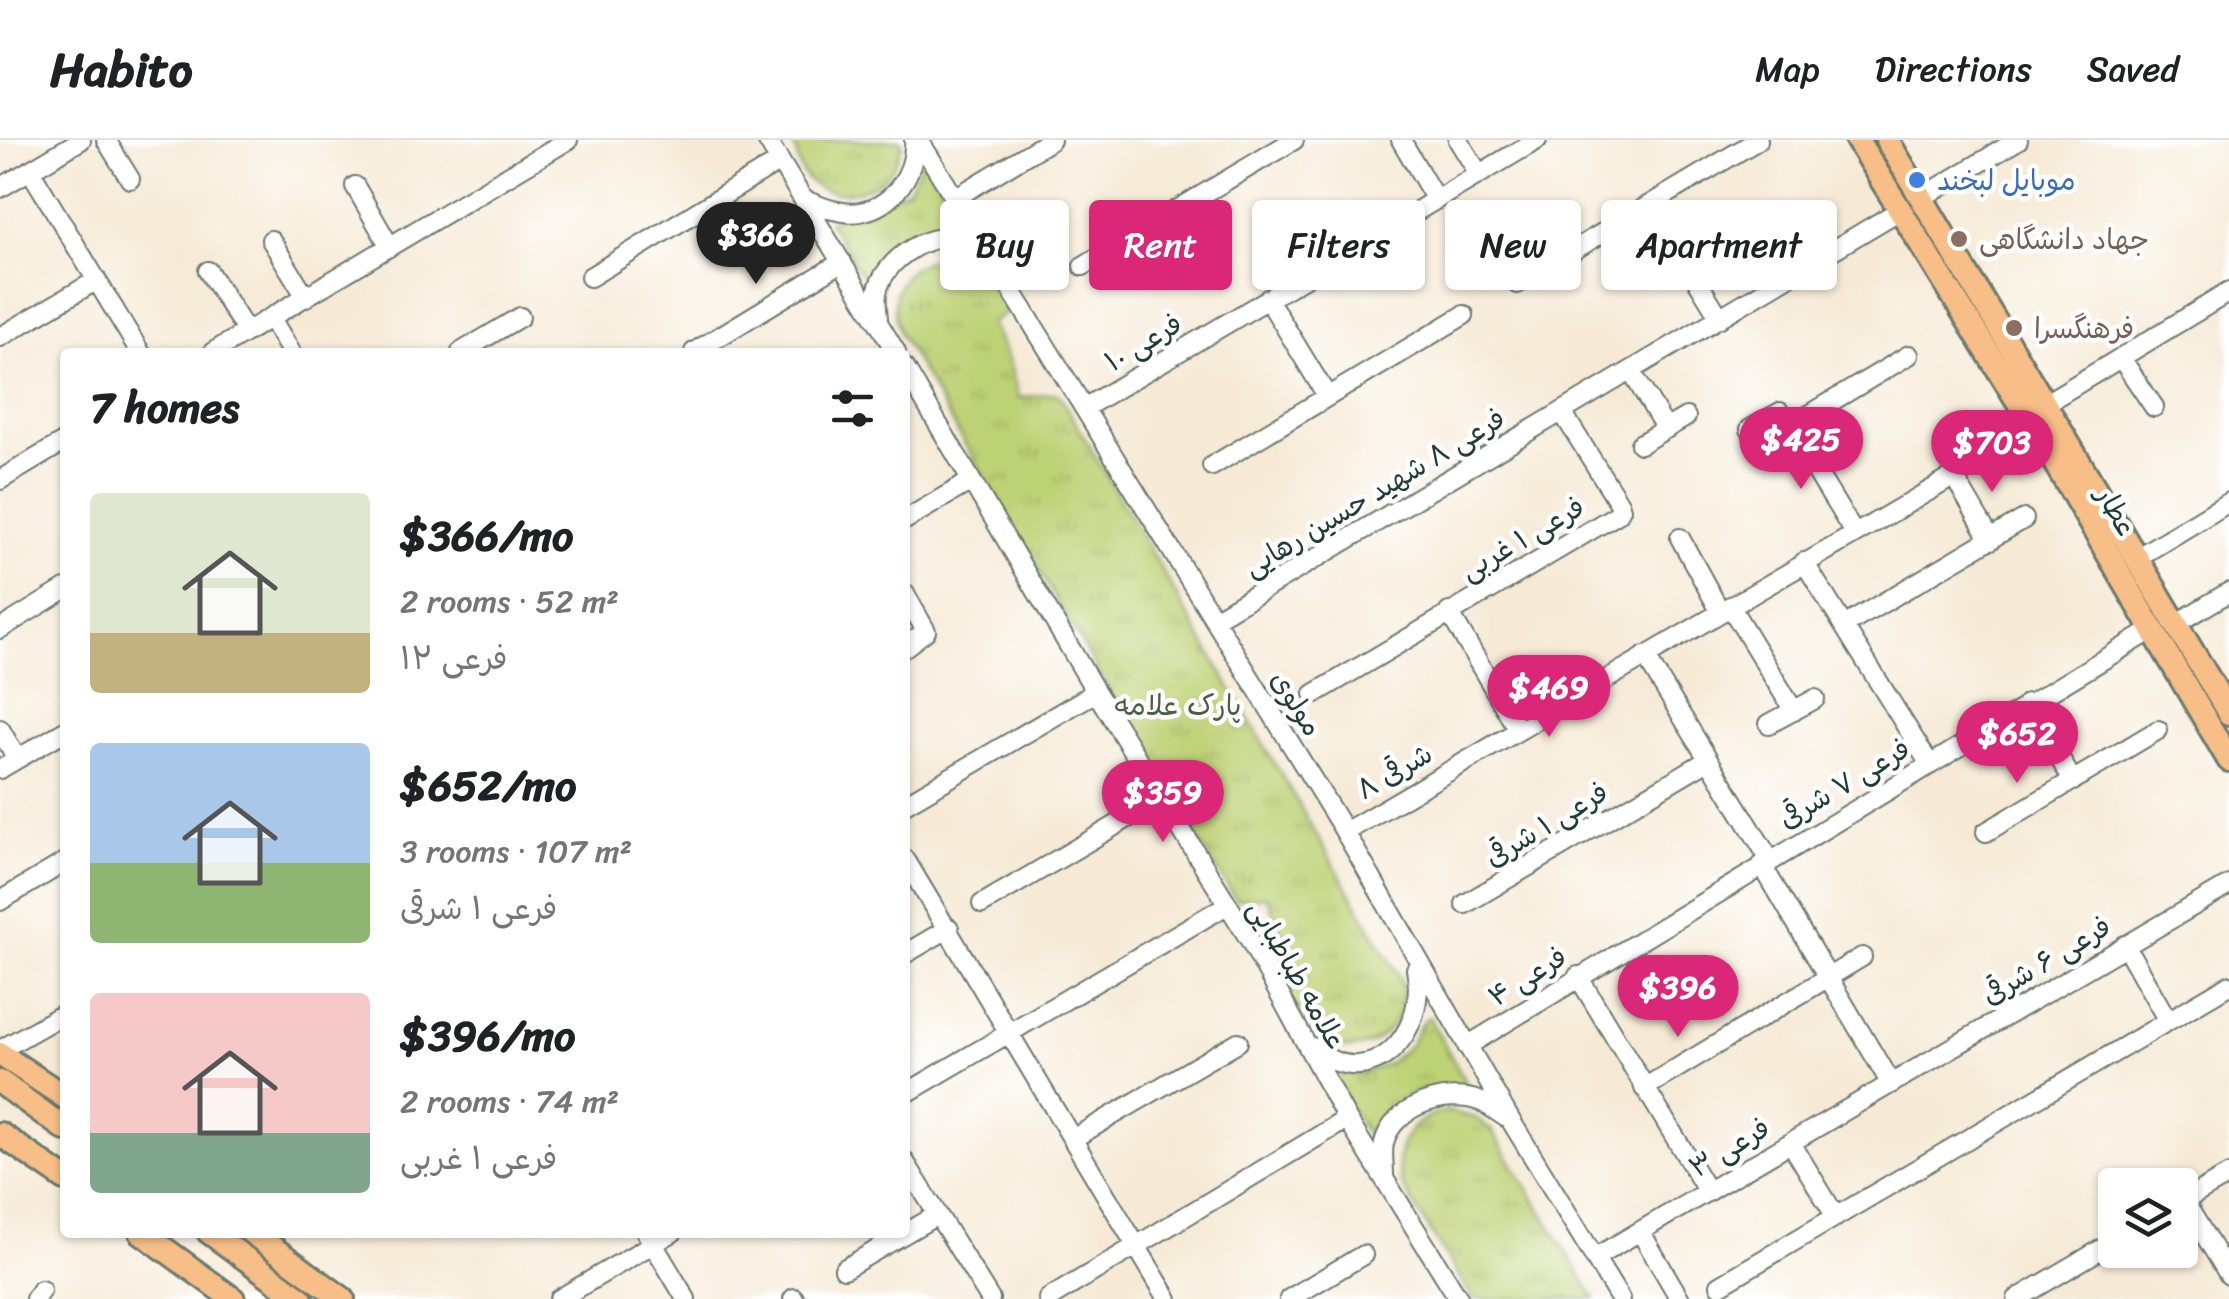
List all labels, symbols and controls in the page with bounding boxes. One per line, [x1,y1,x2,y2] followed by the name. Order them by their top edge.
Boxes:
[50,27,192,112] text: Habito
[1755,38,1820,100] text: Map
[1875,38,2032,100] text: Directions
[2087,38,2179,100] text: Saved
[1937,156,2076,205] place label: موبایل لبخند
[1906,169,1928,191] marker: موبایل لبخند
[940,200,1069,290] chip: Buy
[1089,200,1232,290] chip: Rent
[1252,200,1425,290] chip: Filters
[1445,200,1581,290] chip: New
[1601,200,1837,290] chip: Apartment
[697,202,815,287] pin: $366
[718,206,794,263] text: $366
[1979,215,2149,264] place label: جهاد دانشگاهی
[1948,228,1970,250] marker: جهاد دانشگاهی
[1094,300,1192,385] street label: فرعی ۱۰
[2034,304,2134,353] place label: فرهنگسرا
[2003,317,2025,339] marker: فرهنگسرا
[90,371,239,445] text: 7 homes
[825,381,880,436] icon: filters
[1233,394,1515,590] street label: فرعی ۸ شهید حسین رهایی
[1742,407,1860,492] pin: $425
[1933,410,2051,495] pin: $703
[1761,411,1841,468] text: $425
[1953,414,2031,471] text: $703
[2081,475,2151,546] street label: عطار
[1450,483,1594,594] street label: فرعی ۱ غربی
[400,499,573,573] text: $366/mo
[170,533,290,653] icon: home
[400,573,619,630] text: 2 rooms · 52 m²
[400,630,508,687] text: فرعی ۱۲
[1490,655,1608,740] pin: $469
[1509,659,1589,716] text: $469
[1257,660,1336,746] street label: مولوی
[1115,681,1241,730] park label: پارک علامه
[1958,701,2076,786] pin: $652
[1978,705,2056,762] text: $652
[1769,725,1920,842] street label: فرعی ۷ شرقی
[1347,730,1442,813] street label: ۸ شرقی
[400,749,576,823] text: $652/mo
[1104,760,1222,845] pin: $359
[1124,764,1202,821] text: $359
[1475,768,1618,881] street label: فرعی ۱ شرقی
[170,783,290,903] icon: home
[400,823,632,880] text: 3 rooms · 107 m²
[400,880,557,937] text: فرعی ۱ شرقی
[1234,890,1361,1060] street label: علامه طباطبایی
[1972,902,2121,1019] street label: فرعی ۶ شرقی
[1478,933,1577,1020] street label: فرعی ۴
[1619,955,1737,1040] pin: $396
[1640,959,1716,1016] text: $396
[400,999,575,1073] text: $396/mo
[170,1033,290,1153] icon: home
[400,1073,619,1130] text: 2 rooms · 74 m²
[1679,1104,1780,1191] street label: فرعی ۳
[400,1130,557,1187] text: فرعی ۱ غربی
[2098,1168,2198,1268] map controls
[2098,1168,2198,1268] button: layers

